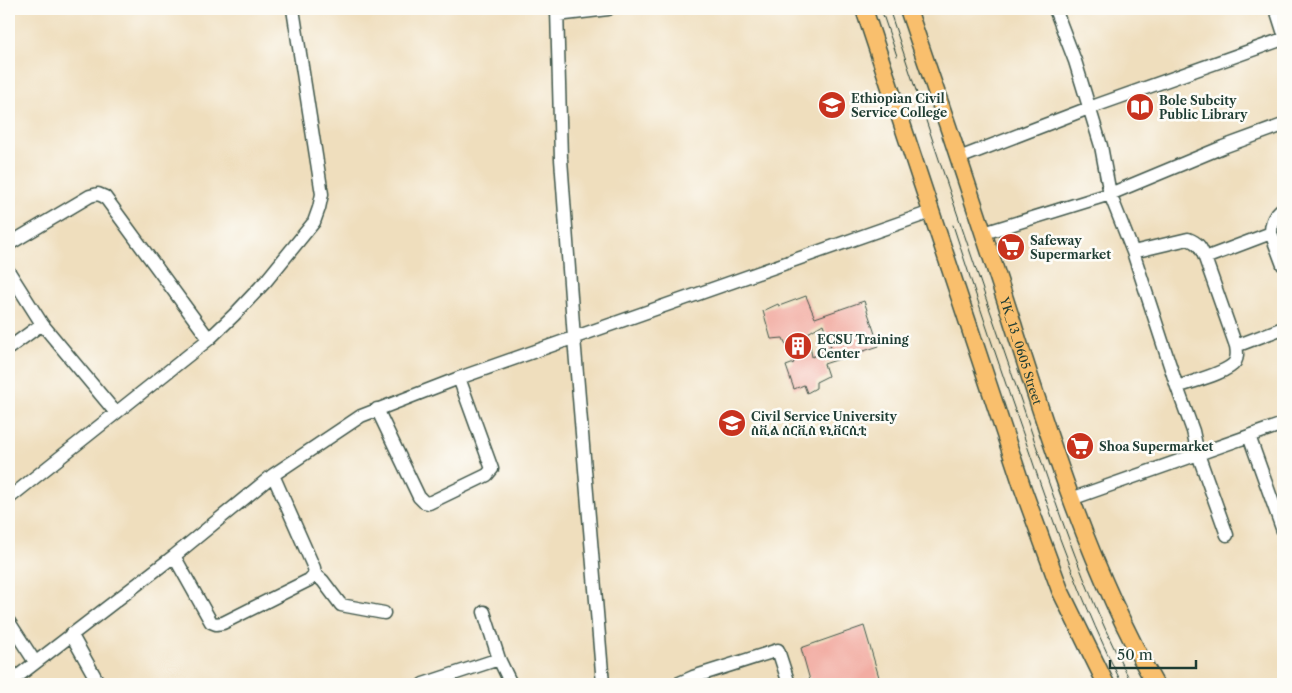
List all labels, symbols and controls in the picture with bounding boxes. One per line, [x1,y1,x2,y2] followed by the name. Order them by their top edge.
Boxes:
[817,90,847,120] school or university icon: Ethiopian Civil Service College
[851,91,947,120] place label: Ethiopian Civil Service College
[1125,92,1155,122] library icon: Bole Subcity Public Library
[1159,93,1248,122] place label: Bole Subcity Public Library
[996,232,1026,262] supermarket icon: Safeway Supermarket
[1030,233,1111,262] place label: Safeway Supermarket
[997,294,1046,407] street label: YK_13_0605 Street
[783,331,813,361] building icon: ECSU Training Center
[817,332,910,361] place label: ECSU Training Center
[717,408,747,438] school or university icon: Civil Service University ስቪል ሰርቪስ ዩኒቨርሲቲ
[751,409,897,438] place label: Civil Service University ስቪል ሰርቪስ ዩኒቨርሲቲ
[1065,431,1095,461] supermarket icon: Shoa Supermarket
[1099,439,1214,454] place label: Shoa Supermarket
[1110,638,1196,670] scale bar
[1117,645,1153,664] text: 50 m

